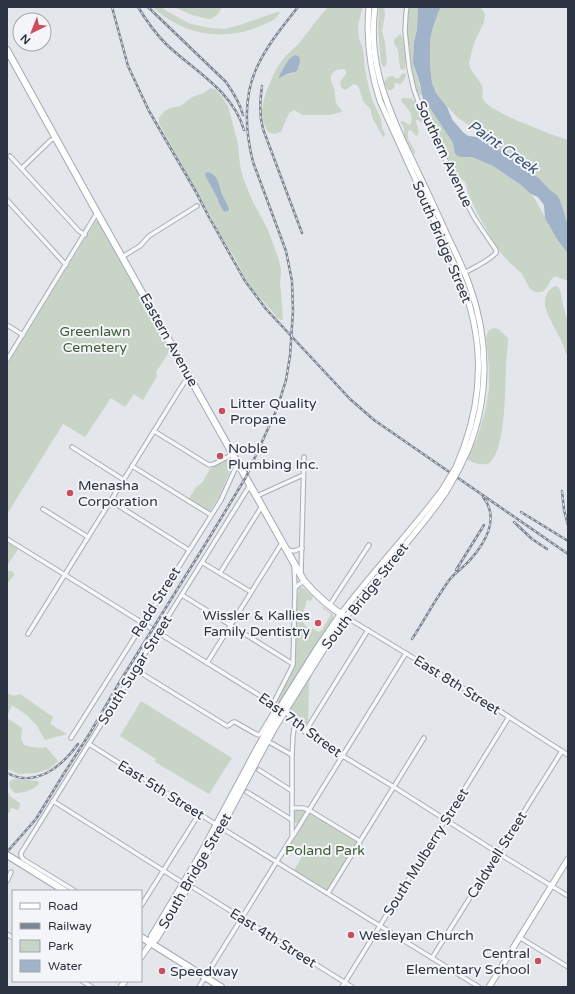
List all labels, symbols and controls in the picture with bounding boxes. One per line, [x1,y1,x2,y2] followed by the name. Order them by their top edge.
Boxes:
[12,12,52,52] north arrow
[18,31,33,47] text: N
[412,98,476,210] street label: Southern Avenue
[464,116,543,179] water label: Paint Creek
[409,178,476,306] street label: South Bridge Street
[136,290,202,390] street label: Eastern Avenue
[60,323,130,356] park label: Greenlawn Cemetery
[230,395,317,428] place label: Litter Quality Propane
[217,406,227,416] marker: Litter Quality Propane
[228,440,319,473] place label: Noble Plumbing Inc.
[215,451,225,461] marker: Noble Plumbing Inc.
[78,477,158,510] place label: Menasha Corporation
[65,488,75,498] marker: Menasha Corporation
[318,539,412,653] street label: South Bridge Street
[128,563,185,640] street label: Redd Street
[202,607,310,640] place label: Wissler & Kallies Family Dentistry
[94,612,176,728] street label: South Sugar Street
[313,618,323,628] marker: Wissler & Kallies Family Dentistry
[411,652,504,719] street label: East 8th Street
[255,689,345,761] street label: East 7th Street
[115,757,208,824] street label: East 5th Street
[380,785,473,919] street label: South Mulberry Street
[463,808,531,902] street label: Caldwell Street
[155,810,235,932] street label: South Bridge Street
[285,842,365,859] park label: Poland Park
[12,890,142,982] legend
[48,899,78,913] text: Road
[227,905,320,972] street label: East 4th Street
[48,919,92,933] text: Railway
[359,927,474,944] place label: Wesleyan Church
[346,930,356,940] marker: Wesleyan Church
[48,939,74,953] text: Park
[406,945,530,978] place label: Central Elementary School
[533,956,543,966] marker: Central Elementary School
[48,959,83,973] text: Water
[170,963,239,980] place label: Speedway
[157,966,167,976] marker: Speedway

